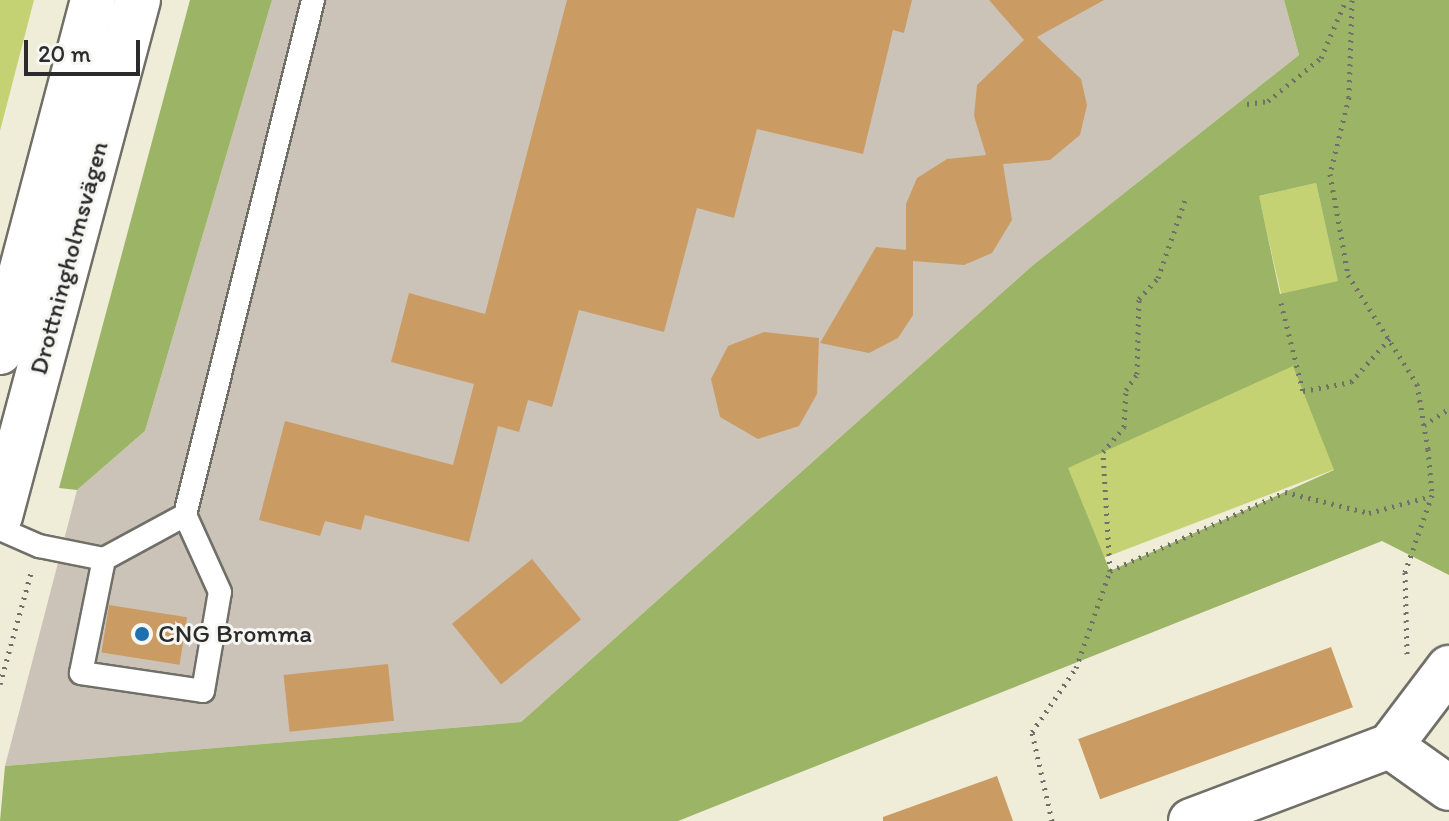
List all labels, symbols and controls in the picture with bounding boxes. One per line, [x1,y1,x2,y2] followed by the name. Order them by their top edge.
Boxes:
[28,24,144,74] scale bar
[38,39,91,68] text: 20 m
[23,138,115,378] street label: Drottningholmsvägen
[158,618,312,650] place label: CNG Bromma
[133,625,151,643] marker: CNG Bromma

